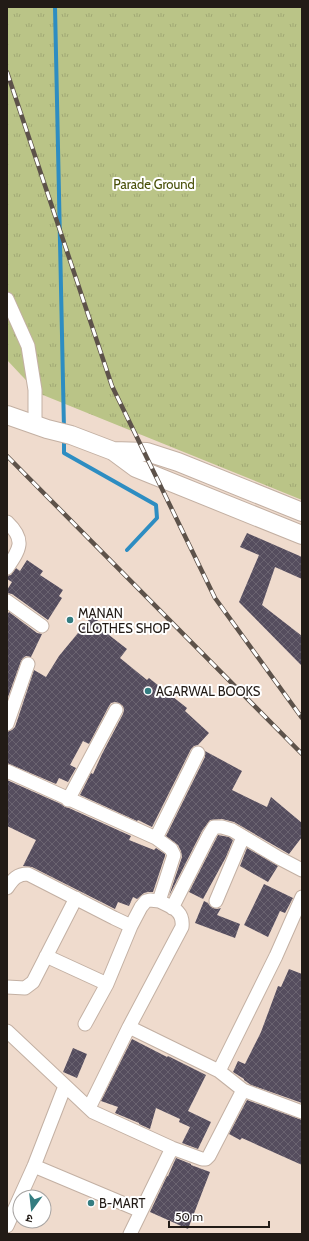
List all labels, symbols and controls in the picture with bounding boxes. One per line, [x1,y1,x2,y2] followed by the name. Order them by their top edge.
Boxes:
[113,176,195,192] park label: Parade Ground
[78,605,171,636] place label: MANAN CLOTHES SHOP
[65,615,75,625] marker: MANAN CLOTHES SHOP
[156,683,261,699] place label: AGARWAL BOOKS
[143,686,153,696] marker: AGARWAL BOOKS
[12,1189,52,1229] north arrow
[99,1195,146,1211] place label: B-MART
[86,1198,96,1208] marker: B-MART
[169,1203,269,1229] scale bar
[175,1209,203,1224] text: 50 m
[24,1211,34,1226] text: उ

